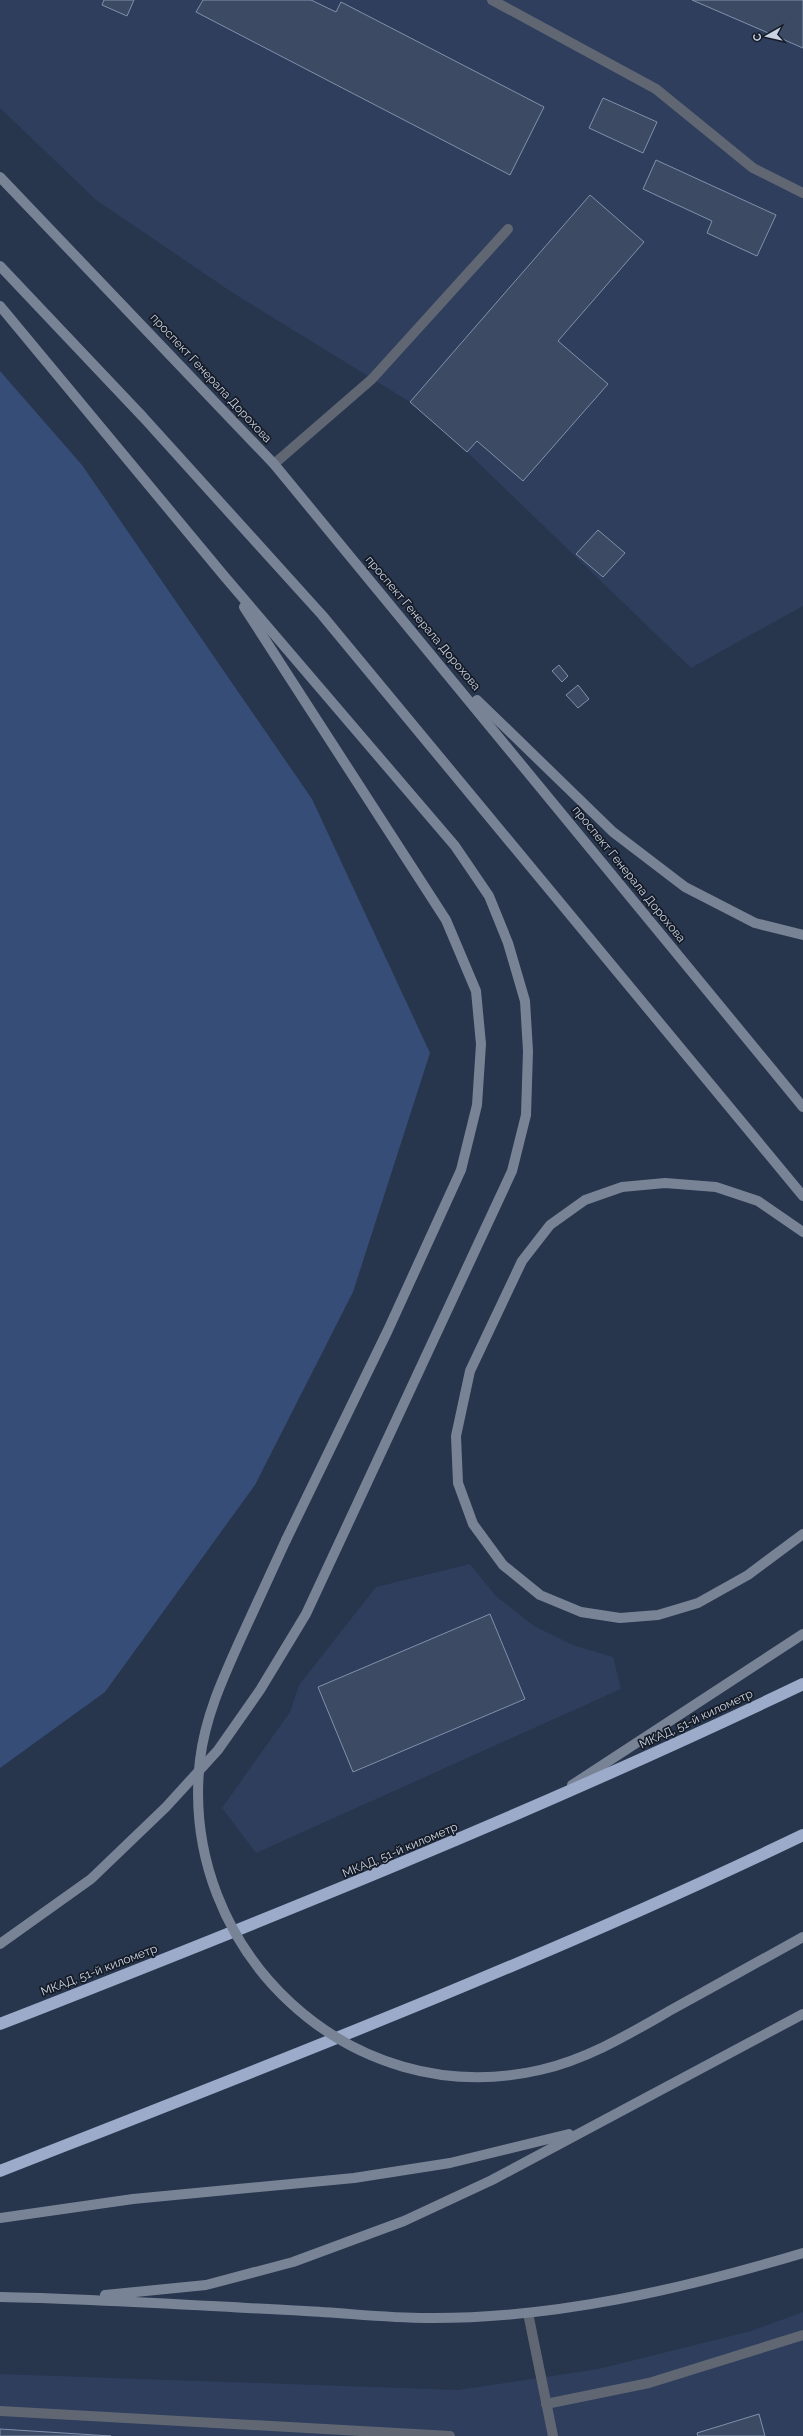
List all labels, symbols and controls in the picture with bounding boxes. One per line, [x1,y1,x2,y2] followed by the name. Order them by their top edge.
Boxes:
[747,16,787,56] north arrow
[751,32,765,42] text: С
[147,311,275,445] street label: проспект Генерала Дорохова
[363,553,483,693] street label: проспект Генерала Дорохова
[570,803,688,945] street label: проспект Генерала Дорохова
[637,1687,755,1751] street label: МКАД, 51-й километр
[340,1819,460,1881] street label: МКАД, 51-й километр
[39,1941,159,1999] street label: МКАД, 51-й километр

